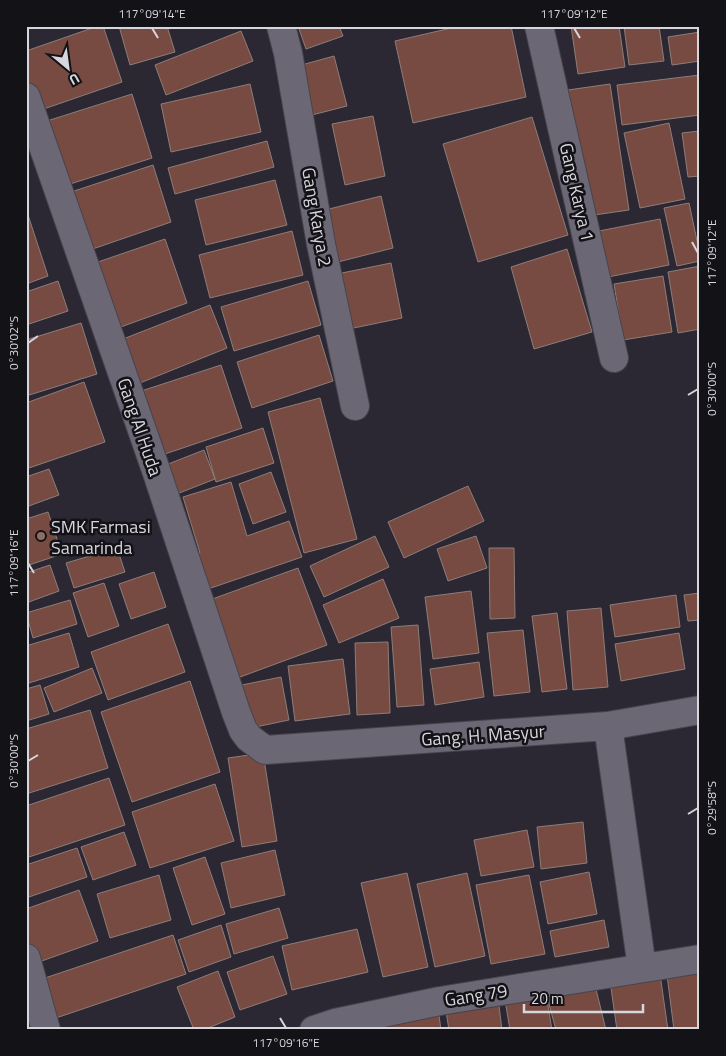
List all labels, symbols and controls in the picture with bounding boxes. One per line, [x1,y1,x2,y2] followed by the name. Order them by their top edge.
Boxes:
[118,4,186,23] text: 117°09'14"E
[540,4,608,23] text: 117°09'12"E
[42,42,92,92] north arrow
[65,68,84,91] text: U
[553,140,601,244] street label: Gang Karya 1
[295,165,339,269] street label: Gang Karya 2
[702,219,721,287] text: 117°09'12"E
[4,316,23,370] text: 0°30'02"S
[702,362,721,416] text: 0°30'00"S
[111,374,169,480] street label: Gang Al Huda
[51,513,151,561] place label: SMK Farmasi Samarinda
[4,529,23,597] text: 117°09'16"E
[35,530,47,542] marker: SMK Farmasi Samarinda
[420,717,546,753] street label: Gang. H. Masyur
[4,734,23,788] text: 0°30'00"S
[702,781,721,835] text: 0°29'58"S
[443,977,509,1013] street label: Gang 79
[524,981,642,1013] scale bar
[531,987,564,1010] text: 20 m
[252,1033,320,1052] text: 117°09'16"E

